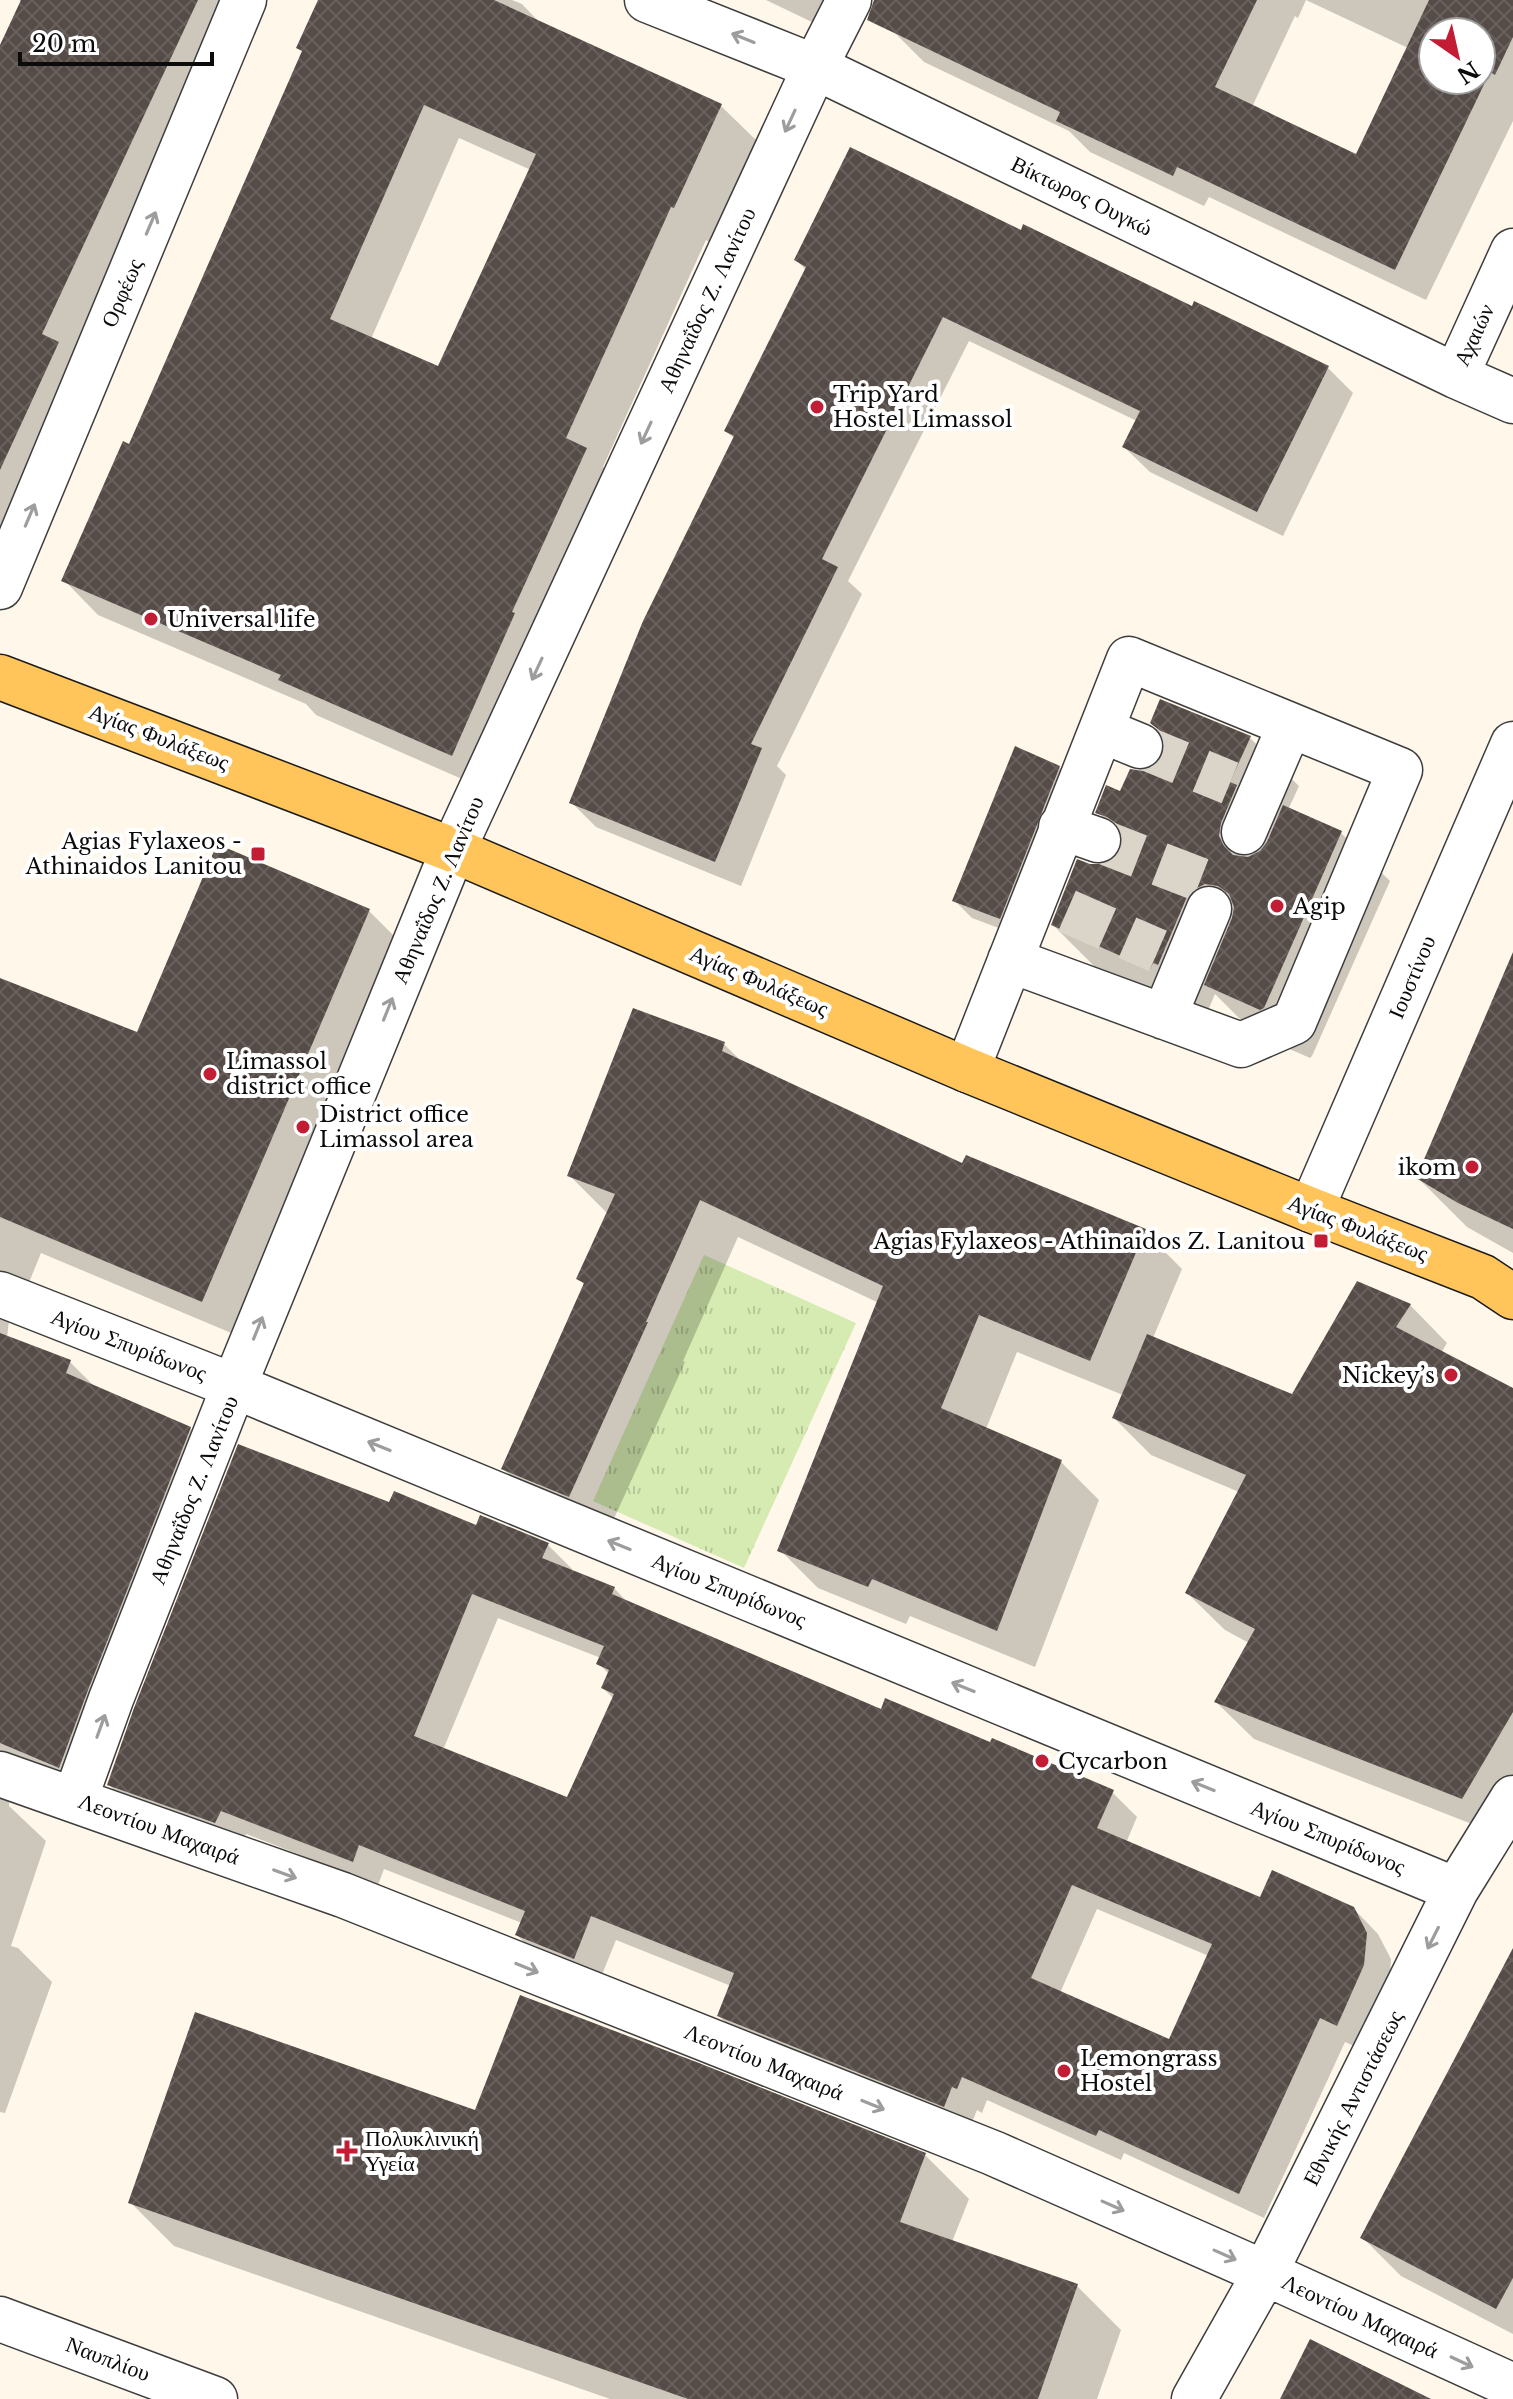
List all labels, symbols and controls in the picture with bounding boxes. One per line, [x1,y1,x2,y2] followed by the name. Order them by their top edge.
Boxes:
[20,16,212,66] scale bar
[1417,16,1497,96] north arrow
[32,29,97,58] text: 20 m
[731,30,756,44] one-way arrow
[1452,55,1484,89] text: N
[782,108,797,132] one-way arrow
[1007,150,1157,242] street label: Βίκτωρος Ουγκώ
[652,203,762,397] street label: Αθηναΐδος Ζ. Λανίτου
[145,211,160,236] one-way arrow
[96,254,149,331] street label: Ορφέως
[1448,300,1500,370] street label: Αχαιών
[833,381,1012,433] place label: Trip Yard Hostel Limassol
[808,398,826,416] marker: Trip Yard Hostel Limassol
[638,420,653,444] one-way arrow
[24,503,38,528] one-way arrow
[167,606,316,633] place label: Universal life
[142,610,160,628] marker: Universal life
[528,656,543,680] one-way arrow
[85,698,233,776] street label: Αγίας Φυλάξεως
[386,792,490,988] street label: Αθηναΐδος Ζ. Λανίτου
[25,828,242,880] place label: Agias Fylaxeos - Athinaidos Lanitou
[249,845,267,863] marker: Agias Fylaxeos - Athinaidos Lanitou
[1292,893,1346,920] place label: Agip
[1268,897,1286,915] marker: Agip
[1382,931,1442,1023] street label: Ιουστίνου
[686,940,833,1022] street label: Αγίας Φυλάξεως
[381,997,396,1022] one-way arrow
[226,1048,371,1100] place label: Limassol district office
[201,1065,219,1083] marker: Limassol district office
[319,1101,474,1153] place label: District office Limassol area
[294,1118,312,1136] marker: District office Limassol area
[1398,1154,1456,1181] place label: ikom
[1463,1158,1481,1176] marker: ikom
[1284,1189,1432,1267] street label: Αγίας Φυλάξεως
[873,1228,1305,1255] place label: Agias Fylaxeos - Athinaidos Z. Lanitou
[1312,1232,1330,1250] marker: Agias Fylaxeos - Athinaidos Z. Lanitou
[47,1303,211,1387] street label: Αγίου Σπυρίδωνος
[252,1316,266,1341] one-way arrow
[1342,1362,1435,1389] place label: Nickey’s
[1442,1366,1460,1384] marker: Nickey’s
[144,1391,244,1588] street label: Αθηναΐδος Ζ. Λανίτου
[367,1437,391,1452] one-way arrow
[607,1536,632,1551] one-way arrow
[648,1547,811,1633] street label: Αγίου Σπυρίδωνος
[951,1678,976,1693] one-way arrow
[95,1714,109,1739] one-way arrow
[1058,1748,1168,1775] place label: Cycarbon
[1033,1752,1051,1770] marker: Cycarbon
[1191,1777,1216,1792] one-way arrow
[75,1787,244,1871] street label: Λεοντίου Μαχαιρά
[1247,1794,1410,1880] street label: Αγίου Σπυρίδωνος
[272,1868,297,1882] one-way arrow
[1424,1926,1439,1949] one-way arrow
[514,1962,539,1976] one-way arrow
[1297,2006,1409,2190] street label: Εθνικής Αντιστάσεως
[680,2018,848,2106] street label: Λεοντίου Μαχαιρά
[1080,2045,1218,2097] place label: Lemongrass Hostel
[1055,2062,1073,2080] marker: Lemongrass Hostel
[860,2099,885,2113] one-way arrow
[365,2125,479,2177] place label: Πολυκλινική Υγεία
[336,2140,358,2162] marker: Πολυκλινική Υγεία
[1100,2199,1125,2214] one-way arrow
[1213,2248,1237,2263] one-way arrow
[1278,2268,1443,2364] street label: Λεοντίου Μαχαιρά
[62,2331,154,2387] street label: Ναυπλίου
[1449,2356,1473,2371] one-way arrow

